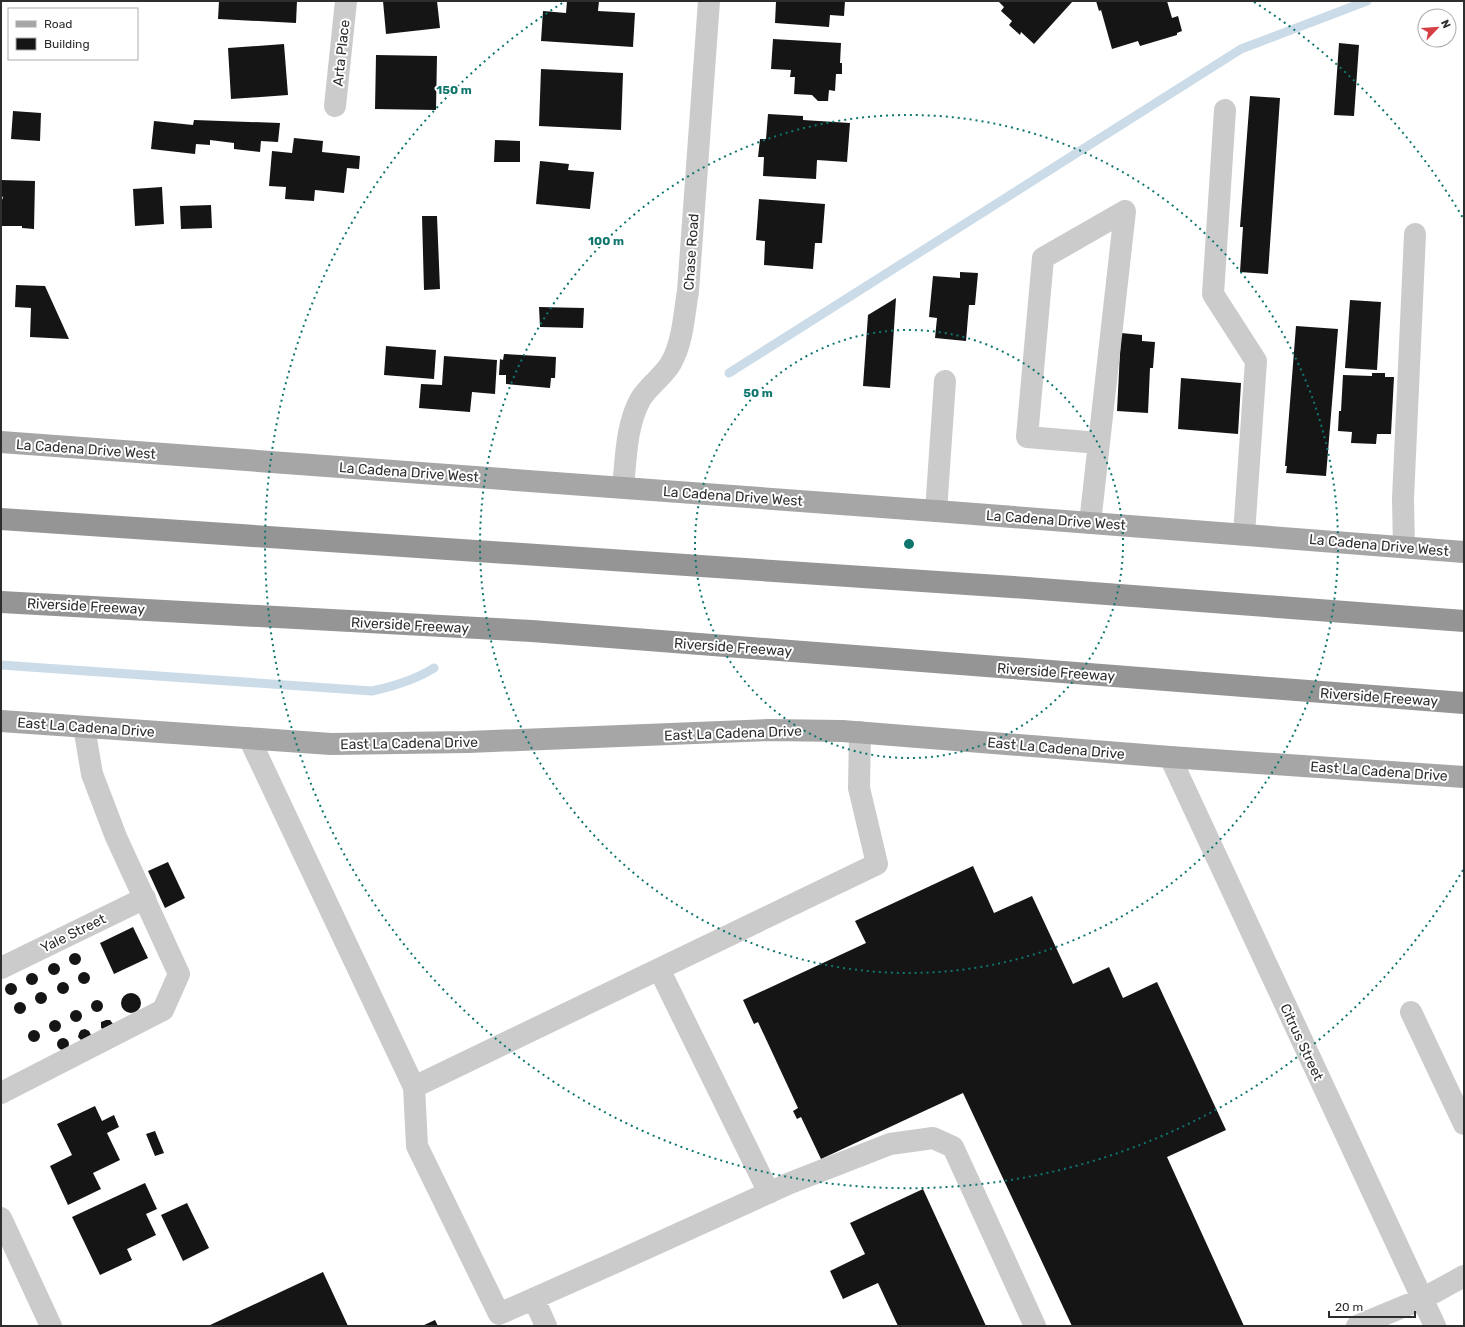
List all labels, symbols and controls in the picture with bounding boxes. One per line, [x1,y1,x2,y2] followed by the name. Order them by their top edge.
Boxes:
[8,8,138,60] legend
[1417,8,1457,48] north arrow
[44,17,72,31] text: Road
[1438,18,1453,30] text: N
[330,19,353,87] street label: Arta Place
[44,37,90,51] text: Building
[436,83,472,97] text: 150 m
[680,213,703,291] street label: Chase Road
[588,234,624,248] text: 100 m
[743,386,773,400] text: 50 m
[15,436,157,463] street label: La Cadena Drive West
[338,459,480,486] street label: La Cadena Drive West
[662,483,804,510] street label: La Cadena Drive West
[985,507,1127,534] street label: La Cadena Drive West
[1308,531,1450,560] street label: La Cadena Drive West
[902,537,916,551] centre of rings
[26,595,146,618] street label: Riverside Freeway
[350,614,470,637] street label: Riverside Freeway
[673,635,793,660] street label: Riverside Freeway
[996,660,1116,685] street label: Riverside Freeway
[1319,685,1439,710] street label: Riverside Freeway
[17,714,155,741] street label: East La Cadena Drive
[664,723,802,744] street label: East La Cadena Drive
[340,734,478,753] street label: East La Cadena Drive
[987,734,1126,763] street label: East La Cadena Drive
[1310,758,1448,785] street label: East La Cadena Drive
[38,910,109,957] street label: Yale Street
[1276,1001,1327,1084] street label: Citrus Street
[1329,1293,1415,1319] scale bar
[1335,1300,1363,1314] text: 20 m

